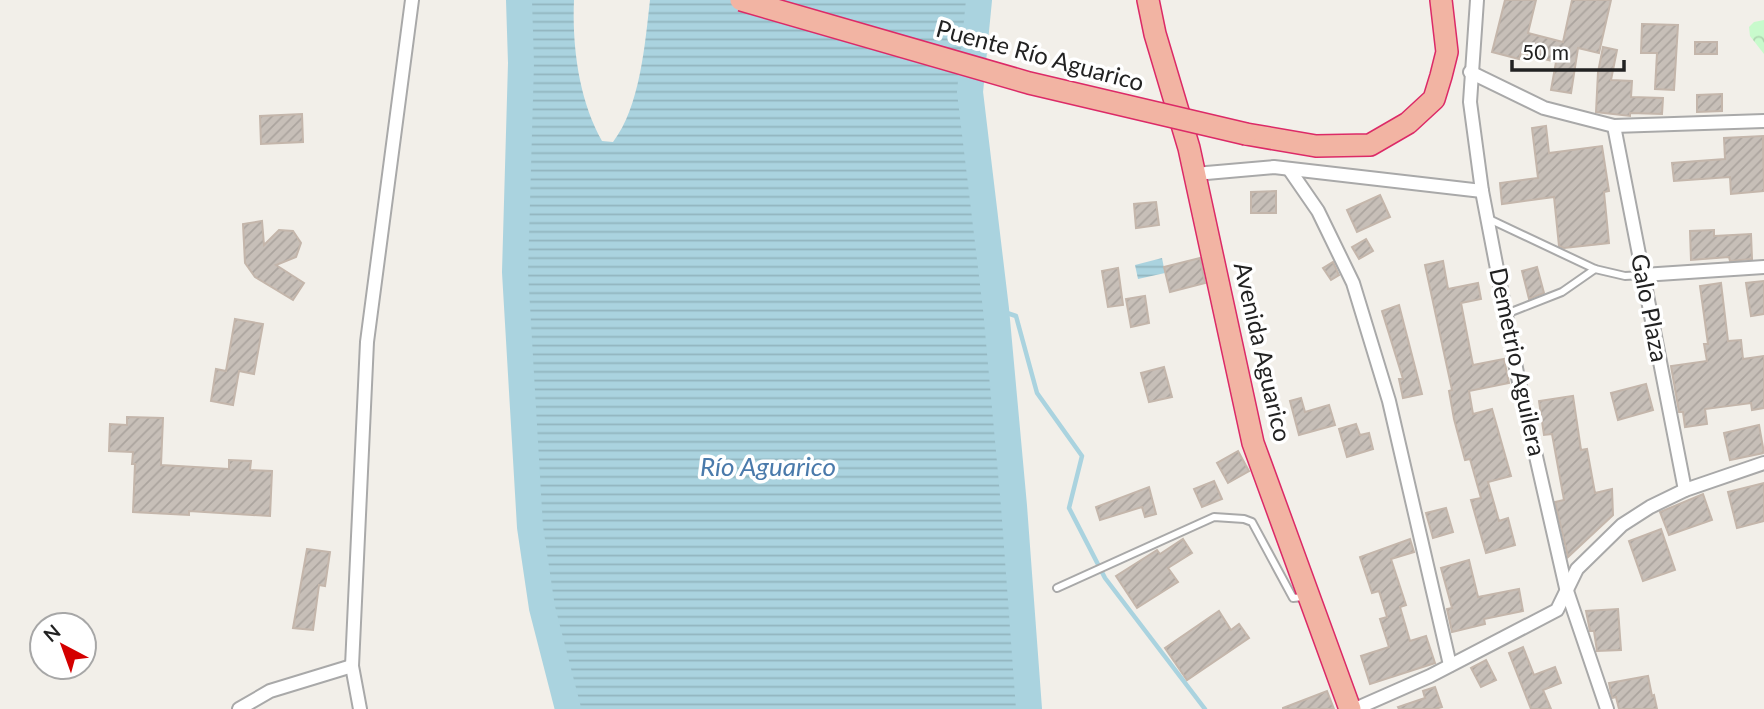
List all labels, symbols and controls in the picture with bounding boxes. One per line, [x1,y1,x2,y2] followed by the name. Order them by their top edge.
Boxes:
[933,13,1147,96] street label: Puente Río Aguarico
[1512,28,1624,72] scale bar
[1522,39,1569,64] text: 50 m
[1626,251,1675,364] street label: Galo Plaza
[1229,259,1298,444] street label: Avenida Aguarico
[1484,265,1553,459] street label: Demetrio Aguilera
[700,450,836,482] water label: Río Aguarico
[28,611,98,681] north arrow
[38,619,65,646] text: N

